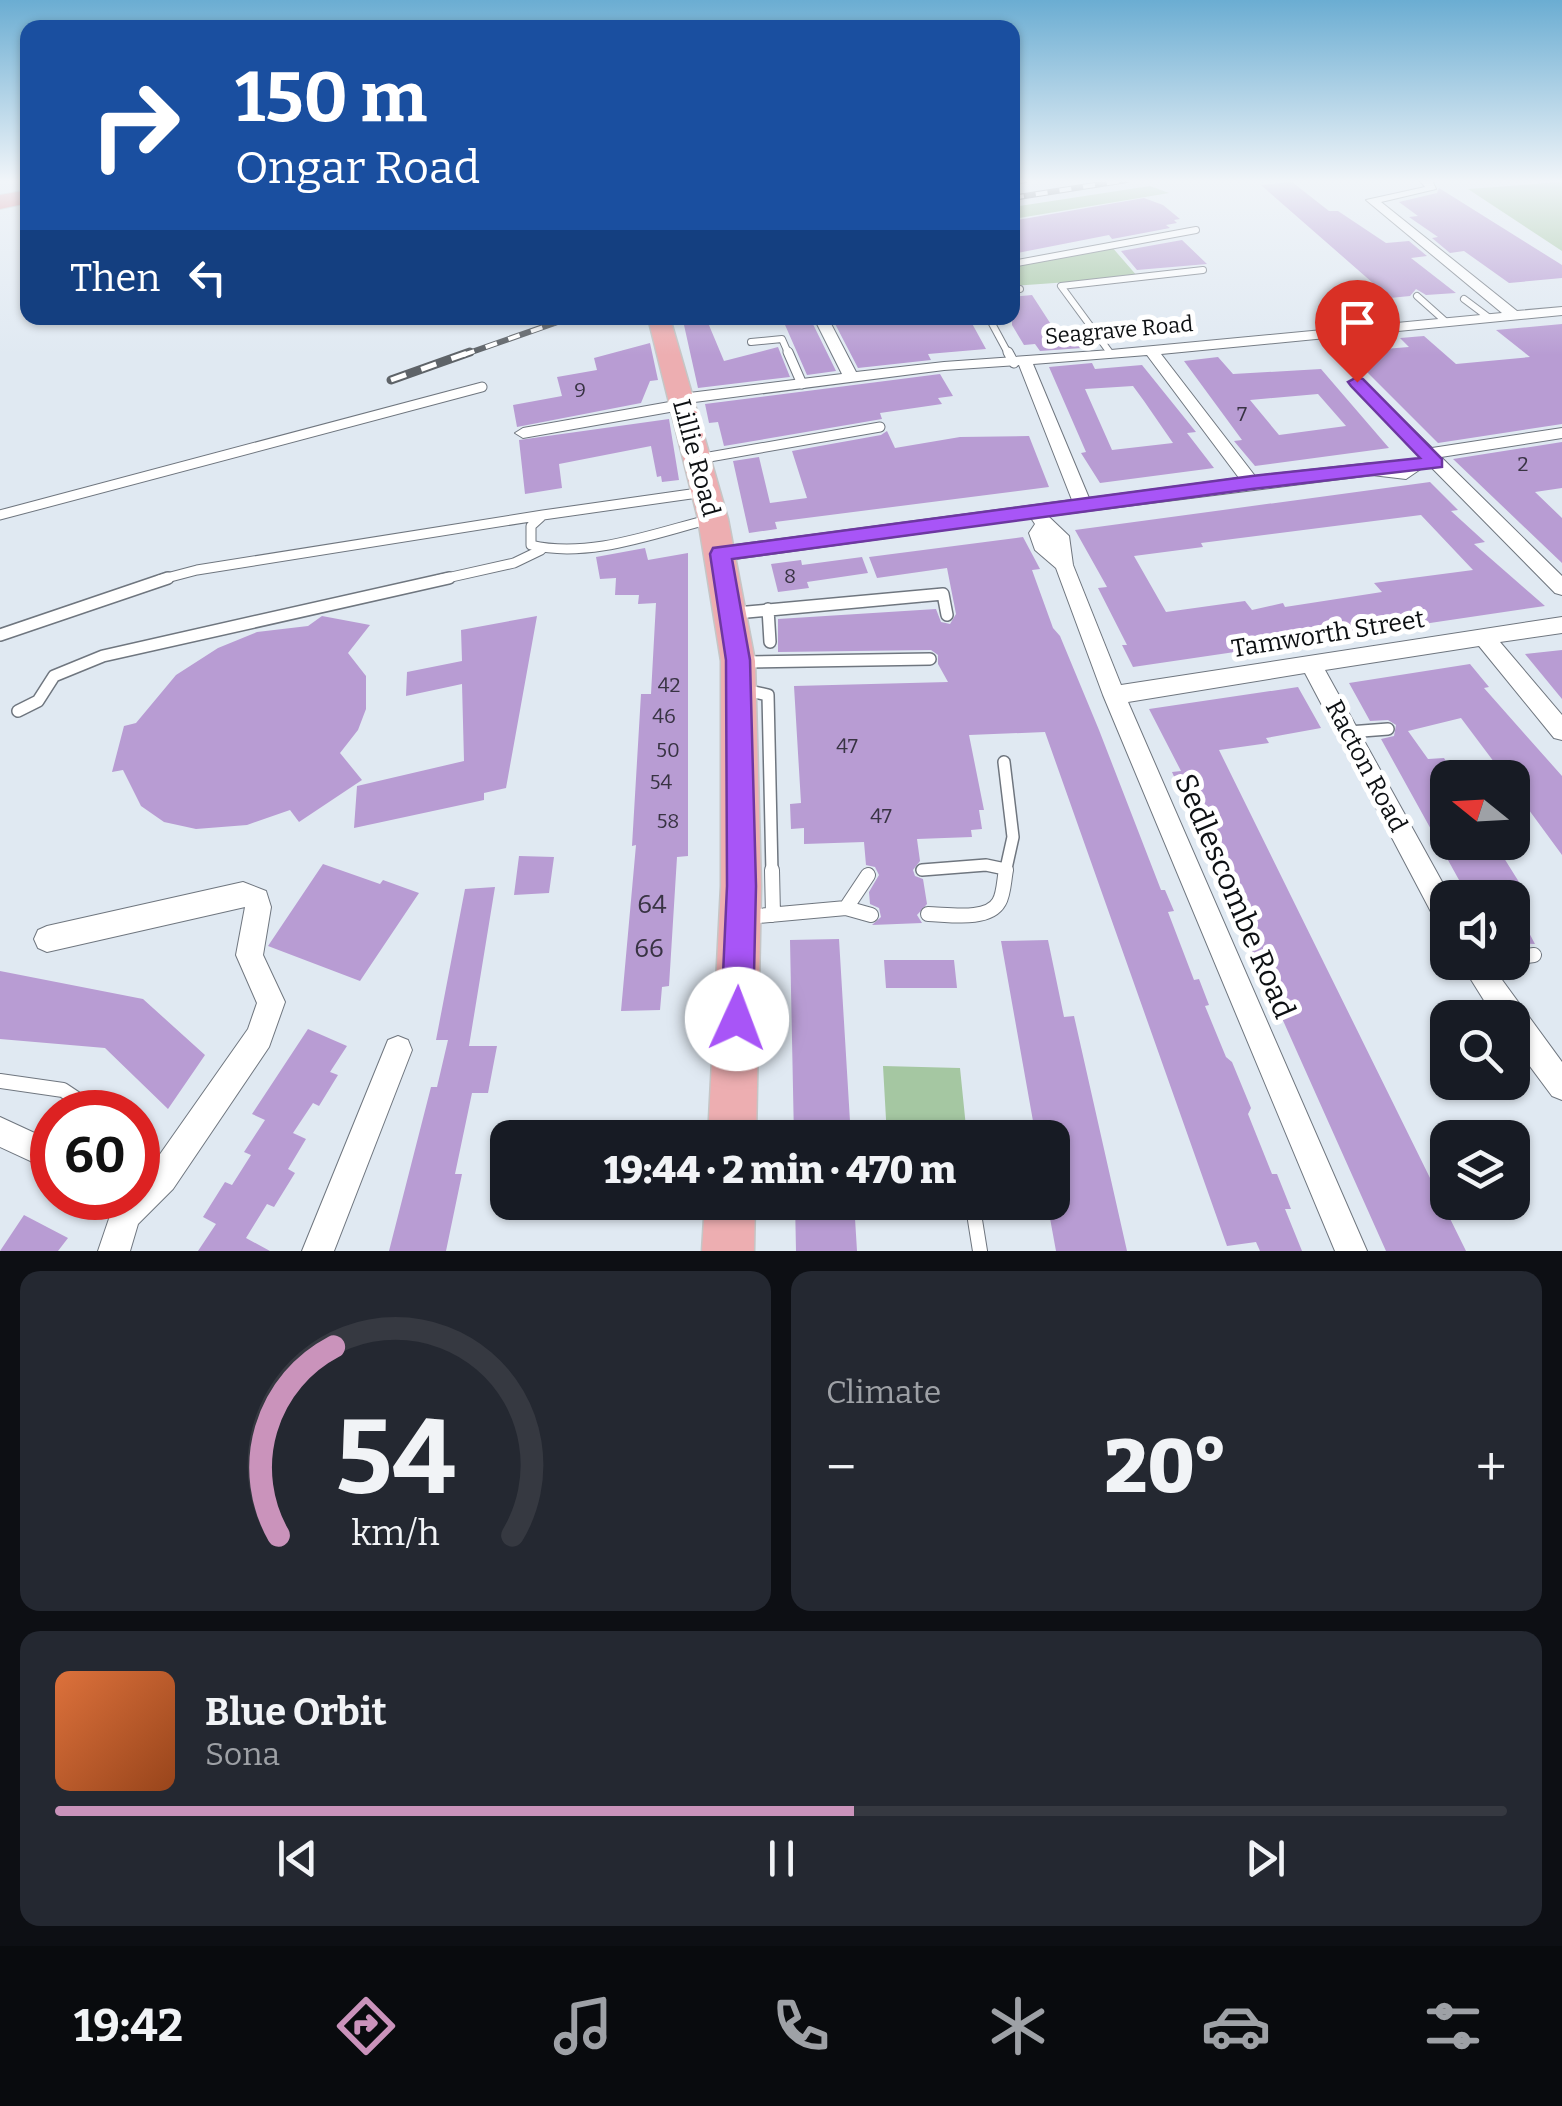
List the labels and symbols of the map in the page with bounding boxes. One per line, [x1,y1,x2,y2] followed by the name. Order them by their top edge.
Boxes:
[1315,280,1400,383] pin
[1044,310,1194,350] street label: Seagrave Road
[574,378,586,402] house number: 9
[666,396,726,520] street label: Lillie Road
[1237,402,1247,426] house number: 7
[1518,452,1528,476] house number: 2
[784,564,796,588] house number: 8
[1229,604,1427,664] street label: Tamworth Street
[658,673,680,697] house number: 42
[1319,695,1413,837] street label: Racton Road
[652,704,676,728] house number: 46
[836,734,858,758] house number: 47
[656,738,680,762] house number: 50
[1430,760,1530,860] north arrow
[1167,768,1303,1024] street label: Sedlescombe Road
[650,770,672,794] house number: 54
[870,804,892,828] house number: 47
[657,809,679,833] house number: 58
[637,890,667,920] house number: 64
[634,934,664,964] house number: 66
[685,967,789,1071] position arrow
[30,1090,160,1220] speed limit sign: 60

